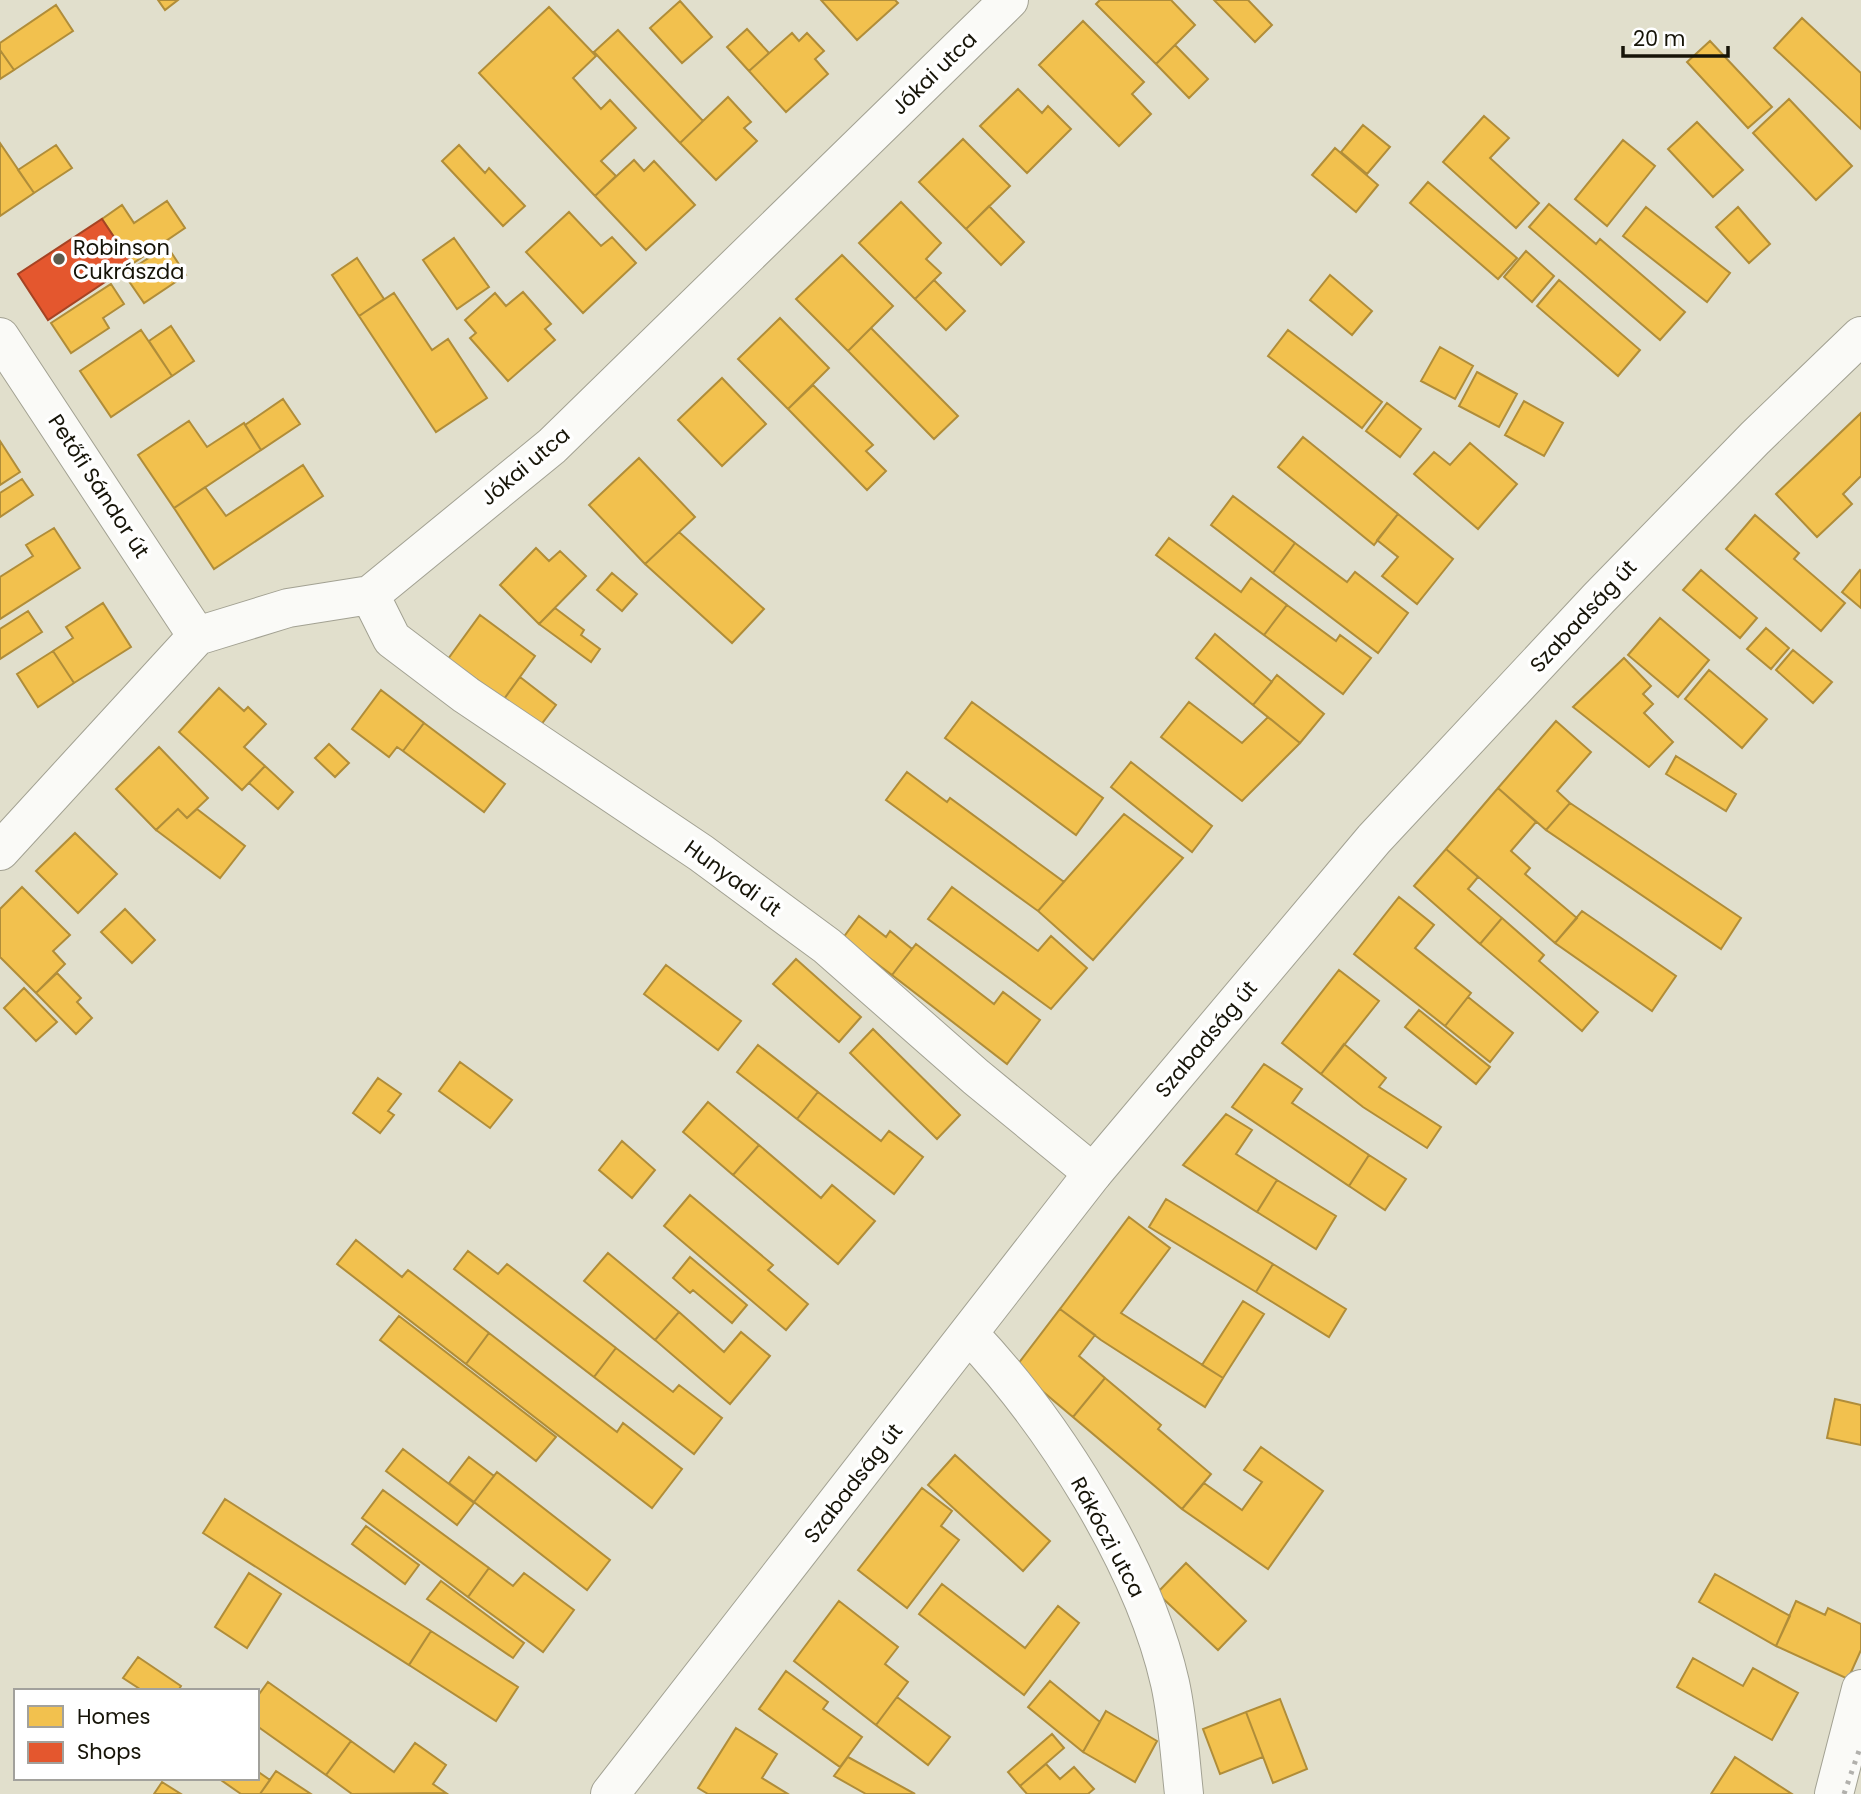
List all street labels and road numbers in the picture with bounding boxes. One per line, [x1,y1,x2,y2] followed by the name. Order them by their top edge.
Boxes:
[885,25,983,121] street label: Jókai utca
[42,408,156,564] street label: Petőfi Sándor út
[474,420,576,512] street label: Jókai utca
[1523,553,1643,679] street label: Szabadság út
[679,833,787,923] street label: Hunyadi út
[1148,974,1264,1104] street label: Szabadság út
[797,1417,909,1549] street label: Szabadság út
[1064,1472,1152,1602] street label: Rákóczi utca

